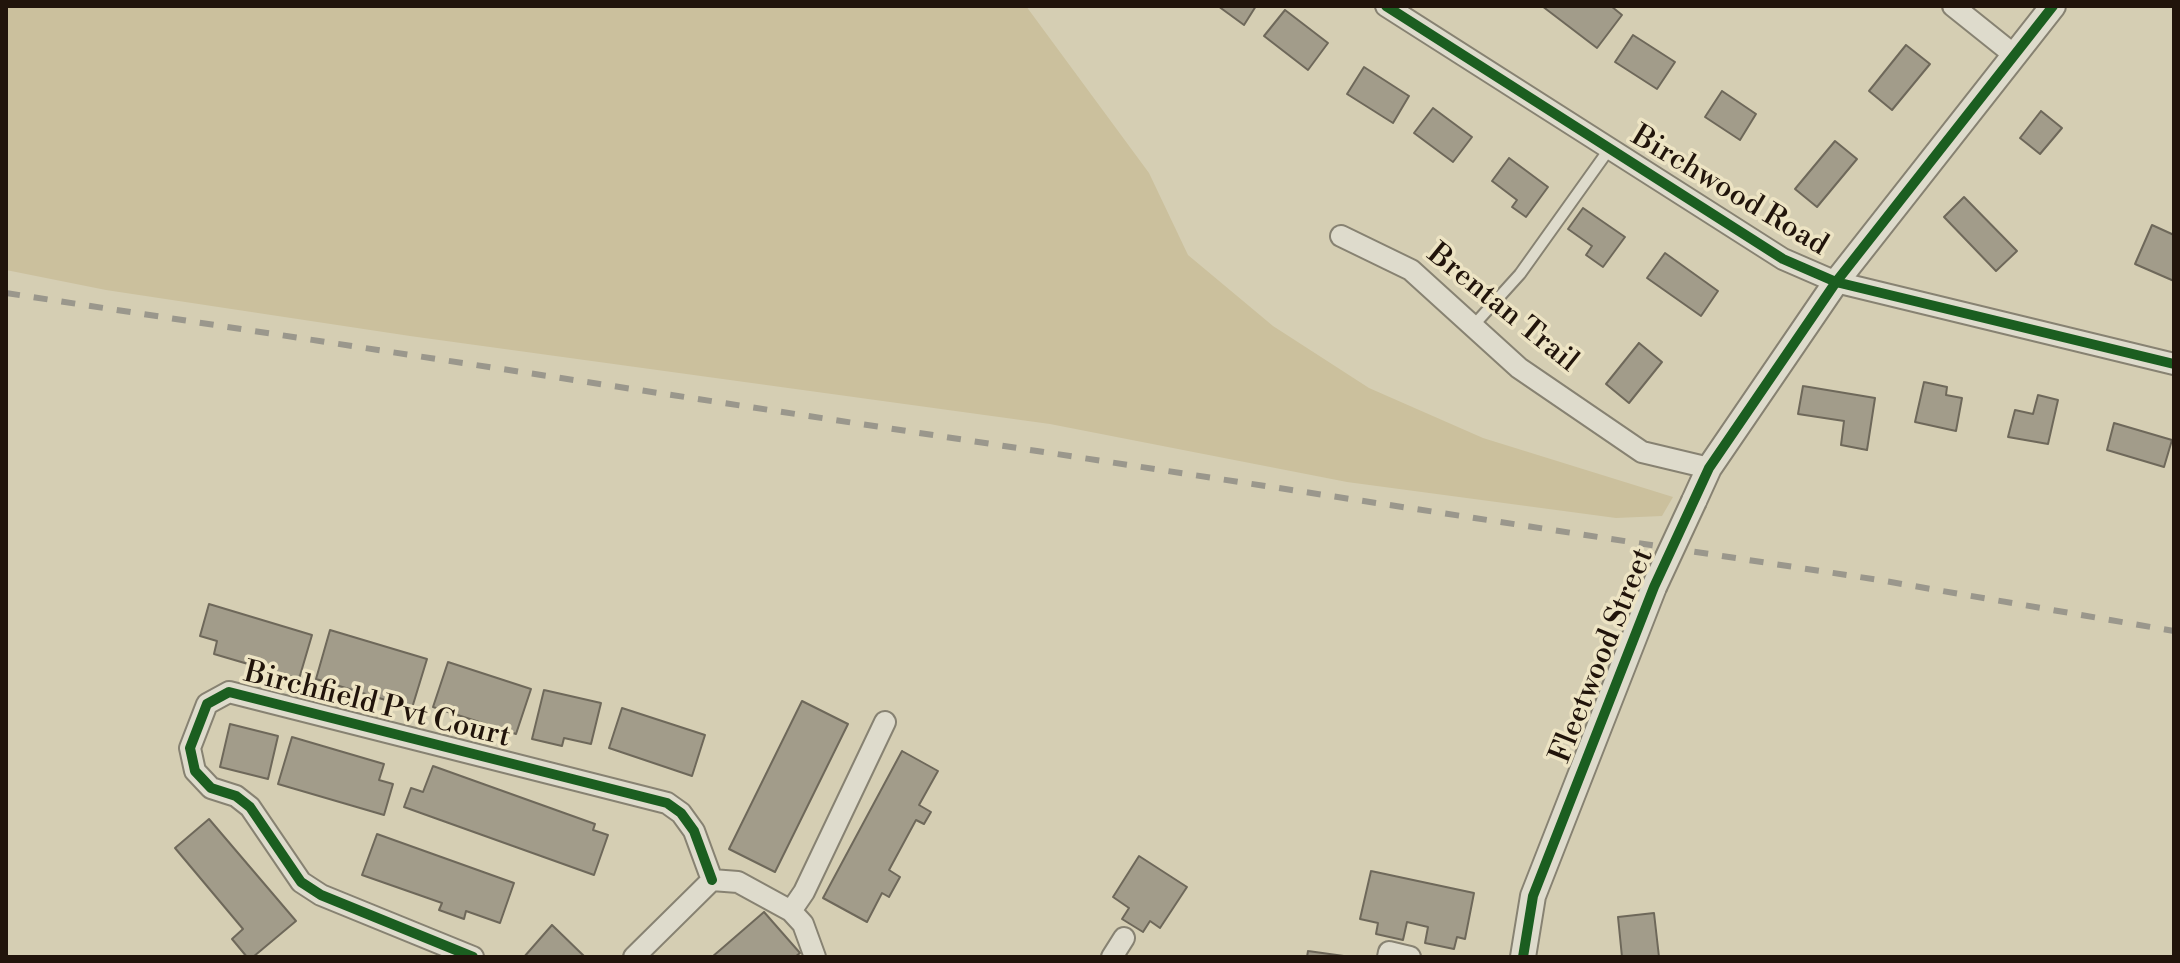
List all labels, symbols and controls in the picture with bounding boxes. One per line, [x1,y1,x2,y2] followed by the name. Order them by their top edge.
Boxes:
[1624,119,1834,265] street label: Birchwood Road
[1419,237,1585,381] street label: Brentan Trail
[1544,543,1662,769] street label: Fleetwood Street
[240,655,514,757] street label: Birchfield Pvt Court

